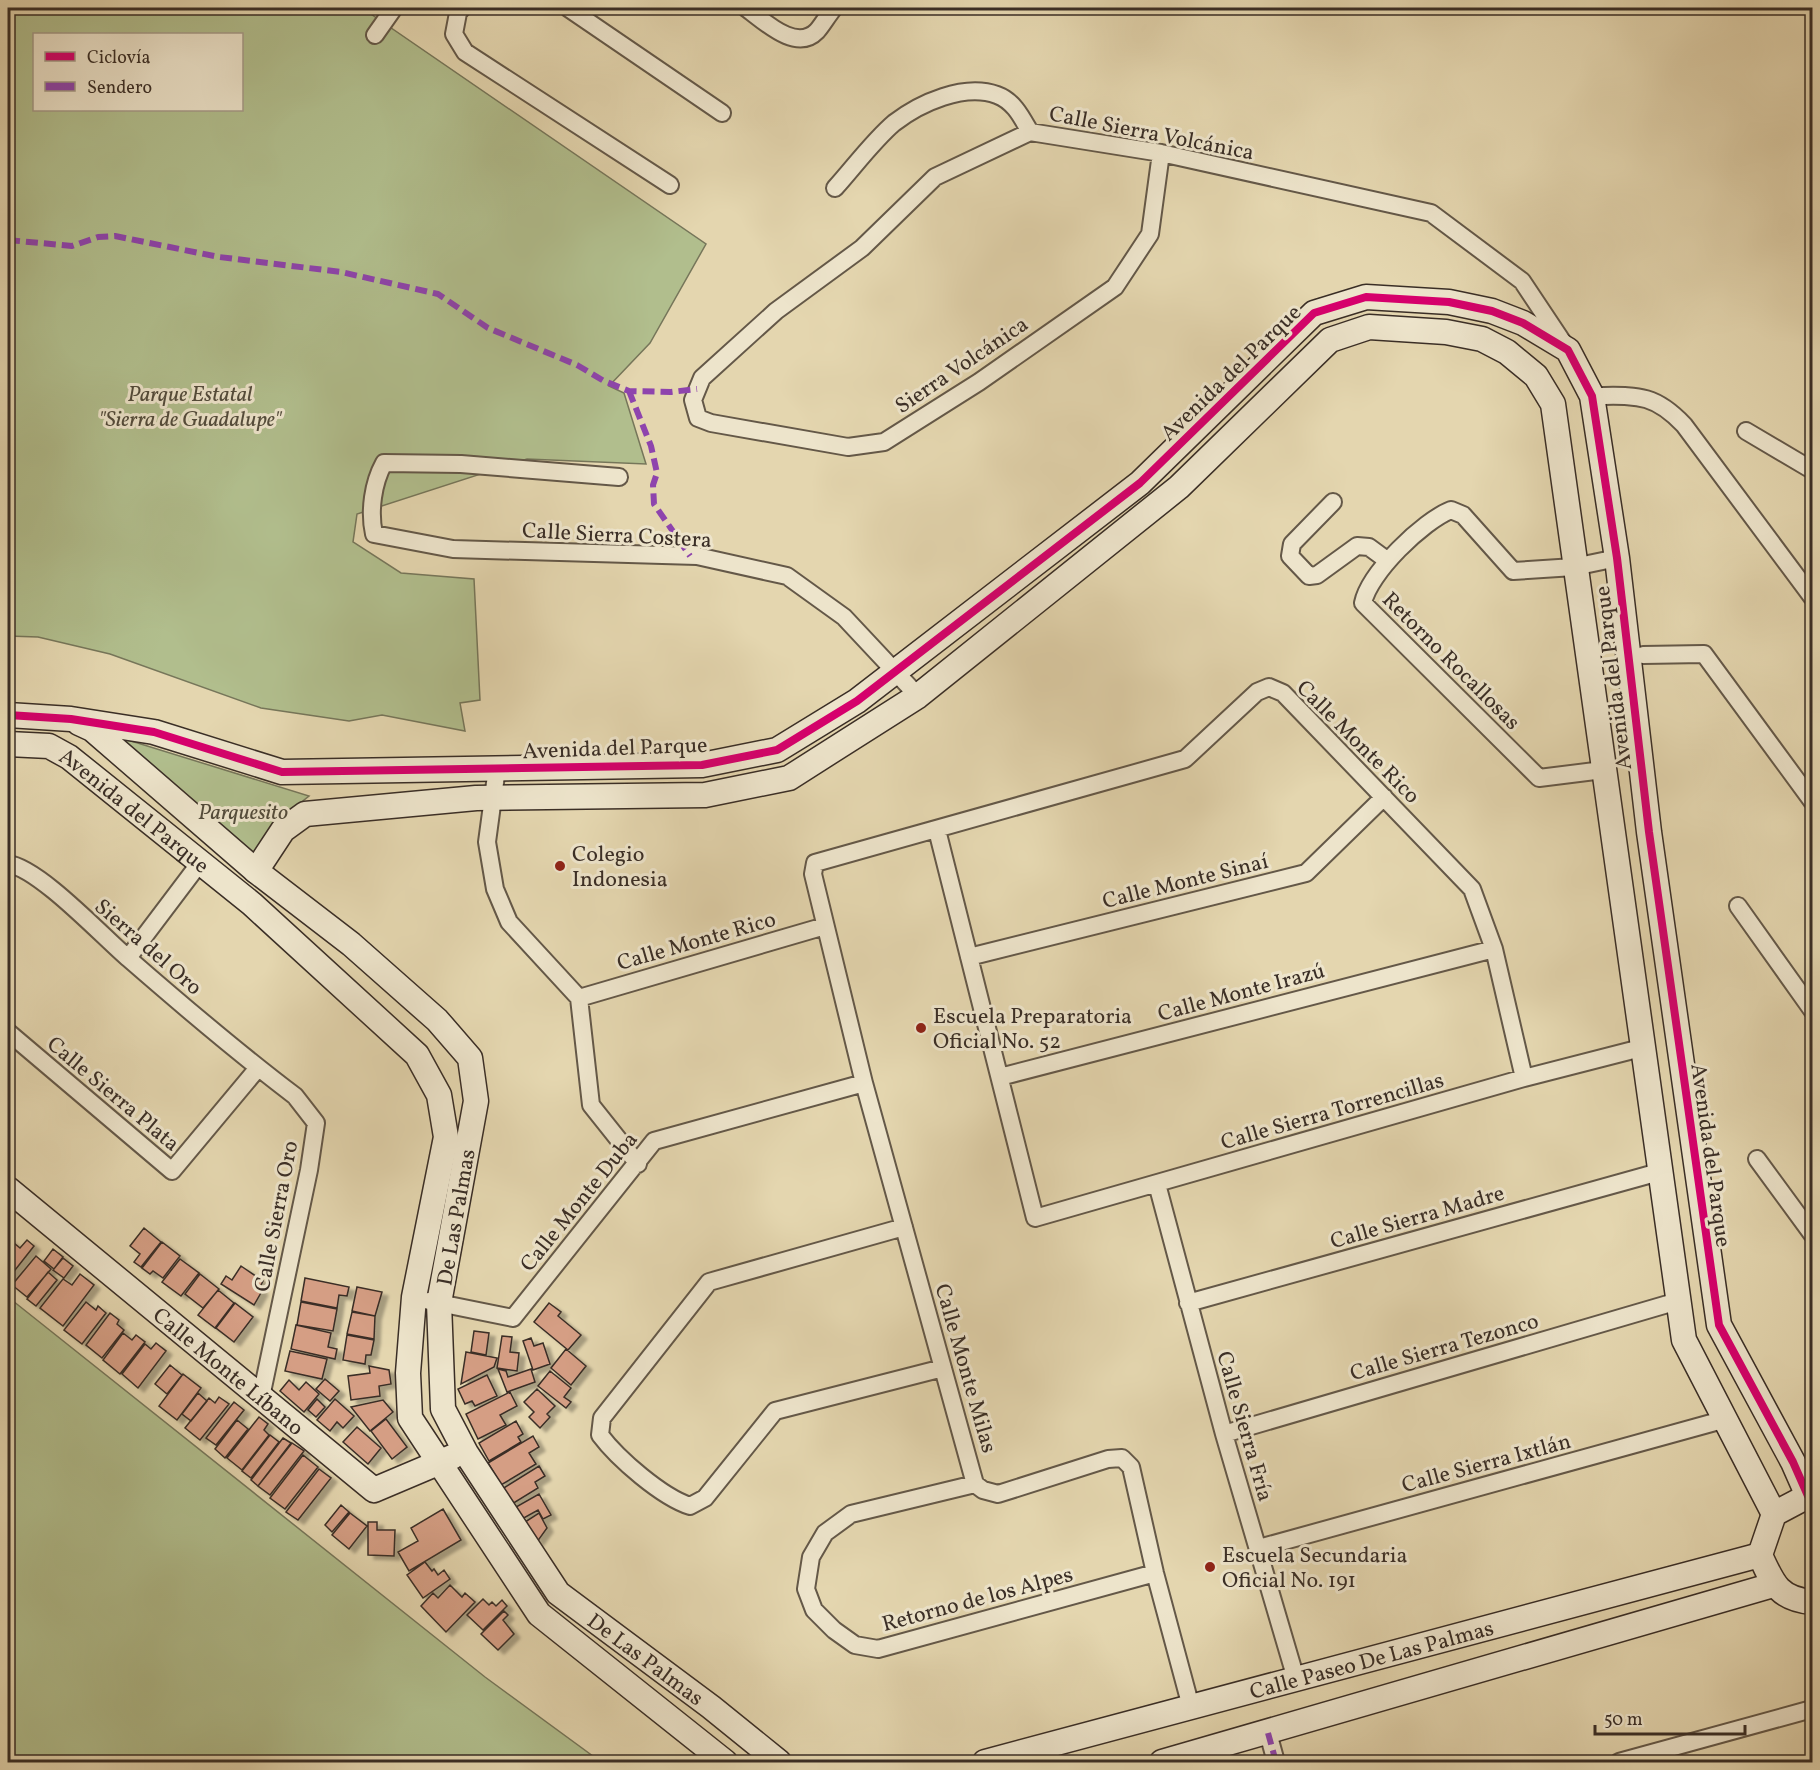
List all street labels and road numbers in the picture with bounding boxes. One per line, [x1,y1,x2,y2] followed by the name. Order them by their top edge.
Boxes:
[1046,99,1257,170] street label: Calle Sierra Volcánica
[1154,298,1309,449] street label: Avenida del Parque
[890,310,1035,422] street label: Sierra Volcánica
[521,516,713,557] street label: Calle Sierra Costera
[1588,584,1641,771] street label: Avenida del Parque
[1374,586,1526,738] street label: Retorno Rocallosas
[1288,674,1426,812] street label: Calle Monte Rico
[522,731,708,768] street label: Avenida del Parque
[53,742,215,882] street label: Avenida del Parque
[1099,847,1272,918] street label: Calle Monte Sinaí
[87,892,208,1003] street label: Sierra del Oro
[614,905,780,980] street label: Calle Monte Rico
[1155,956,1329,1031] street label: Calle Monte Irazú
[39,1030,186,1160] street label: Calle Sierra Plata
[1681,1062,1738,1249] street label: Avenida del Parque
[1218,1066,1448,1159] street label: Calle Sierra Torrencillas
[514,1126,646,1279] street label: Calle Monte Duba
[248,1138,307,1295] street label: Calle Sierra Oro
[430,1147,485,1288] street label: De Las Palmas
[1327,1179,1508,1258] street label: Calle Sierra Madre
[926,1281,1004,1457] street label: Calle Monte Milas
[145,1301,310,1444] street label: Calle Monte Líbano
[1347,1307,1543,1390] street label: Calle Sierra Tezonco
[1207,1348,1280,1505] street label: Calle Sierra Fría
[1399,1427,1575,1502] street label: Calle Sierra Ixtlán
[879,1560,1077,1641] street label: Retorno de los Alpes
[580,1607,709,1714] street label: De Las Palmas
[1247,1614,1498,1709] street label: Calle Paseo De Las Palmas

